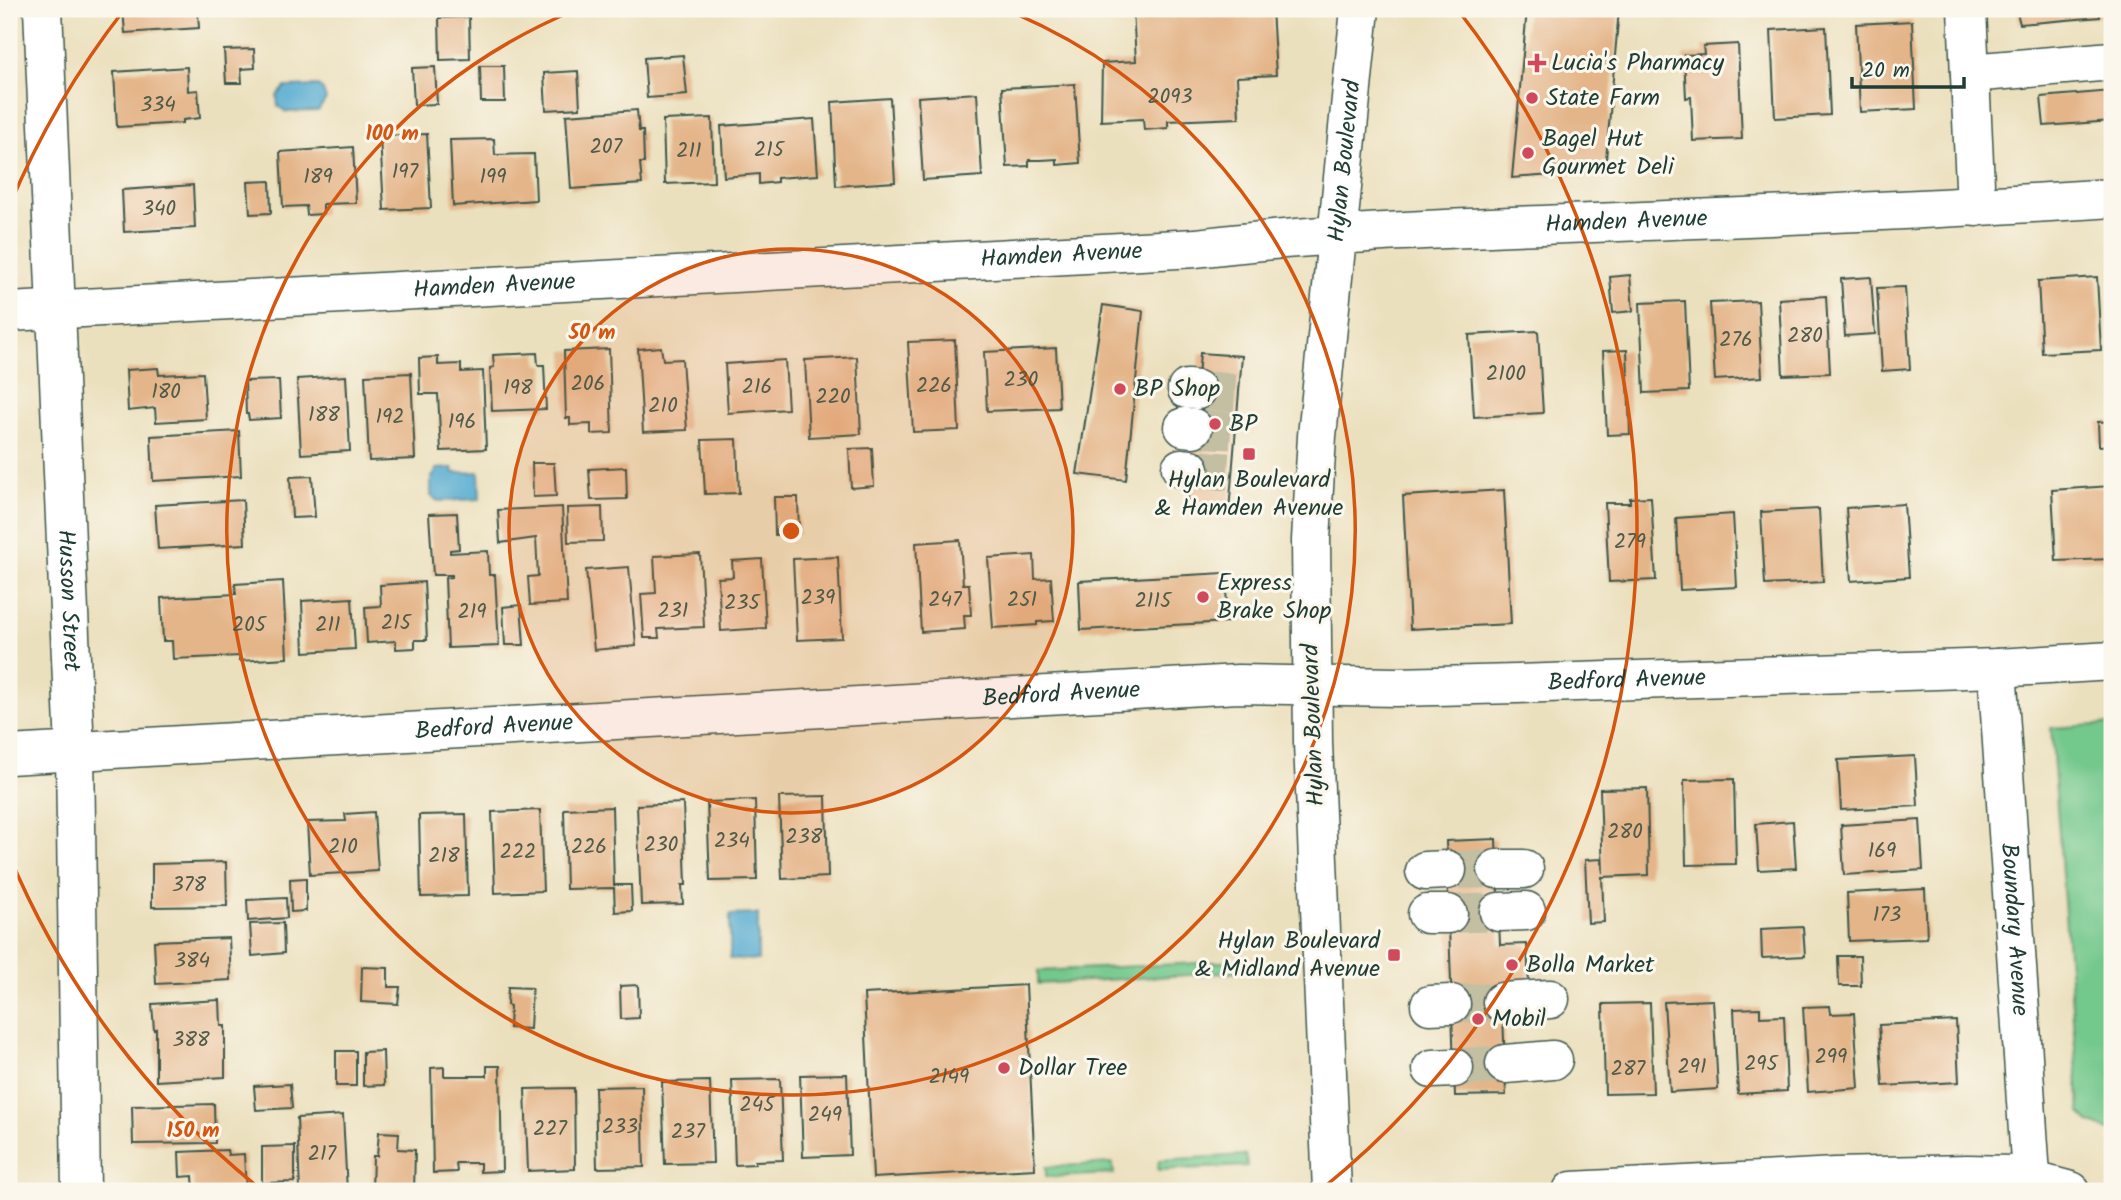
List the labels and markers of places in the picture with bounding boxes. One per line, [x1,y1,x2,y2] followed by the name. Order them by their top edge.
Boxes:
[1551,44,1725,83] place label: Lucia's Pharmacy
[1529,55,1545,71] marker: Lucia's Pharmacy
[1546,79,1660,118] place label: State Farm
[1524,90,1540,106] marker: State Farm
[1542,120,1675,187] place label: Bagel Hut Gourmet Deli
[1520,145,1536,161] marker: Bagel Hut Gourmet Deli
[1134,370,1220,409] place label: BP Shop
[1112,381,1128,397] marker: BP Shop
[1229,405,1258,444] place label: BP
[1207,416,1223,432] marker: BP
[1241,446,1257,462] marker: Hylan Boulevard & Hamden Avenue
[1155,461,1344,528] place label: Hylan Boulevard & Hamden Avenue
[779,519,803,543] centre of rings
[1217,564,1332,631] place label: Express Brake Shop
[1195,589,1211,605] marker: Express Brake Shop
[1195,922,1381,989] place label: Hylan Boulevard & Midland Avenue
[1526,946,1655,985] place label: Bolla Market
[1386,947,1402,963] marker: Hylan Boulevard & Midland Avenue
[1504,957,1520,973] marker: Bolla Market
[1492,1000,1546,1039] place label: Mobil
[1470,1011,1486,1027] marker: Mobil
[1018,1049,1128,1088] place label: Dollar Tree
[996,1060,1012,1076] marker: Dollar Tree

